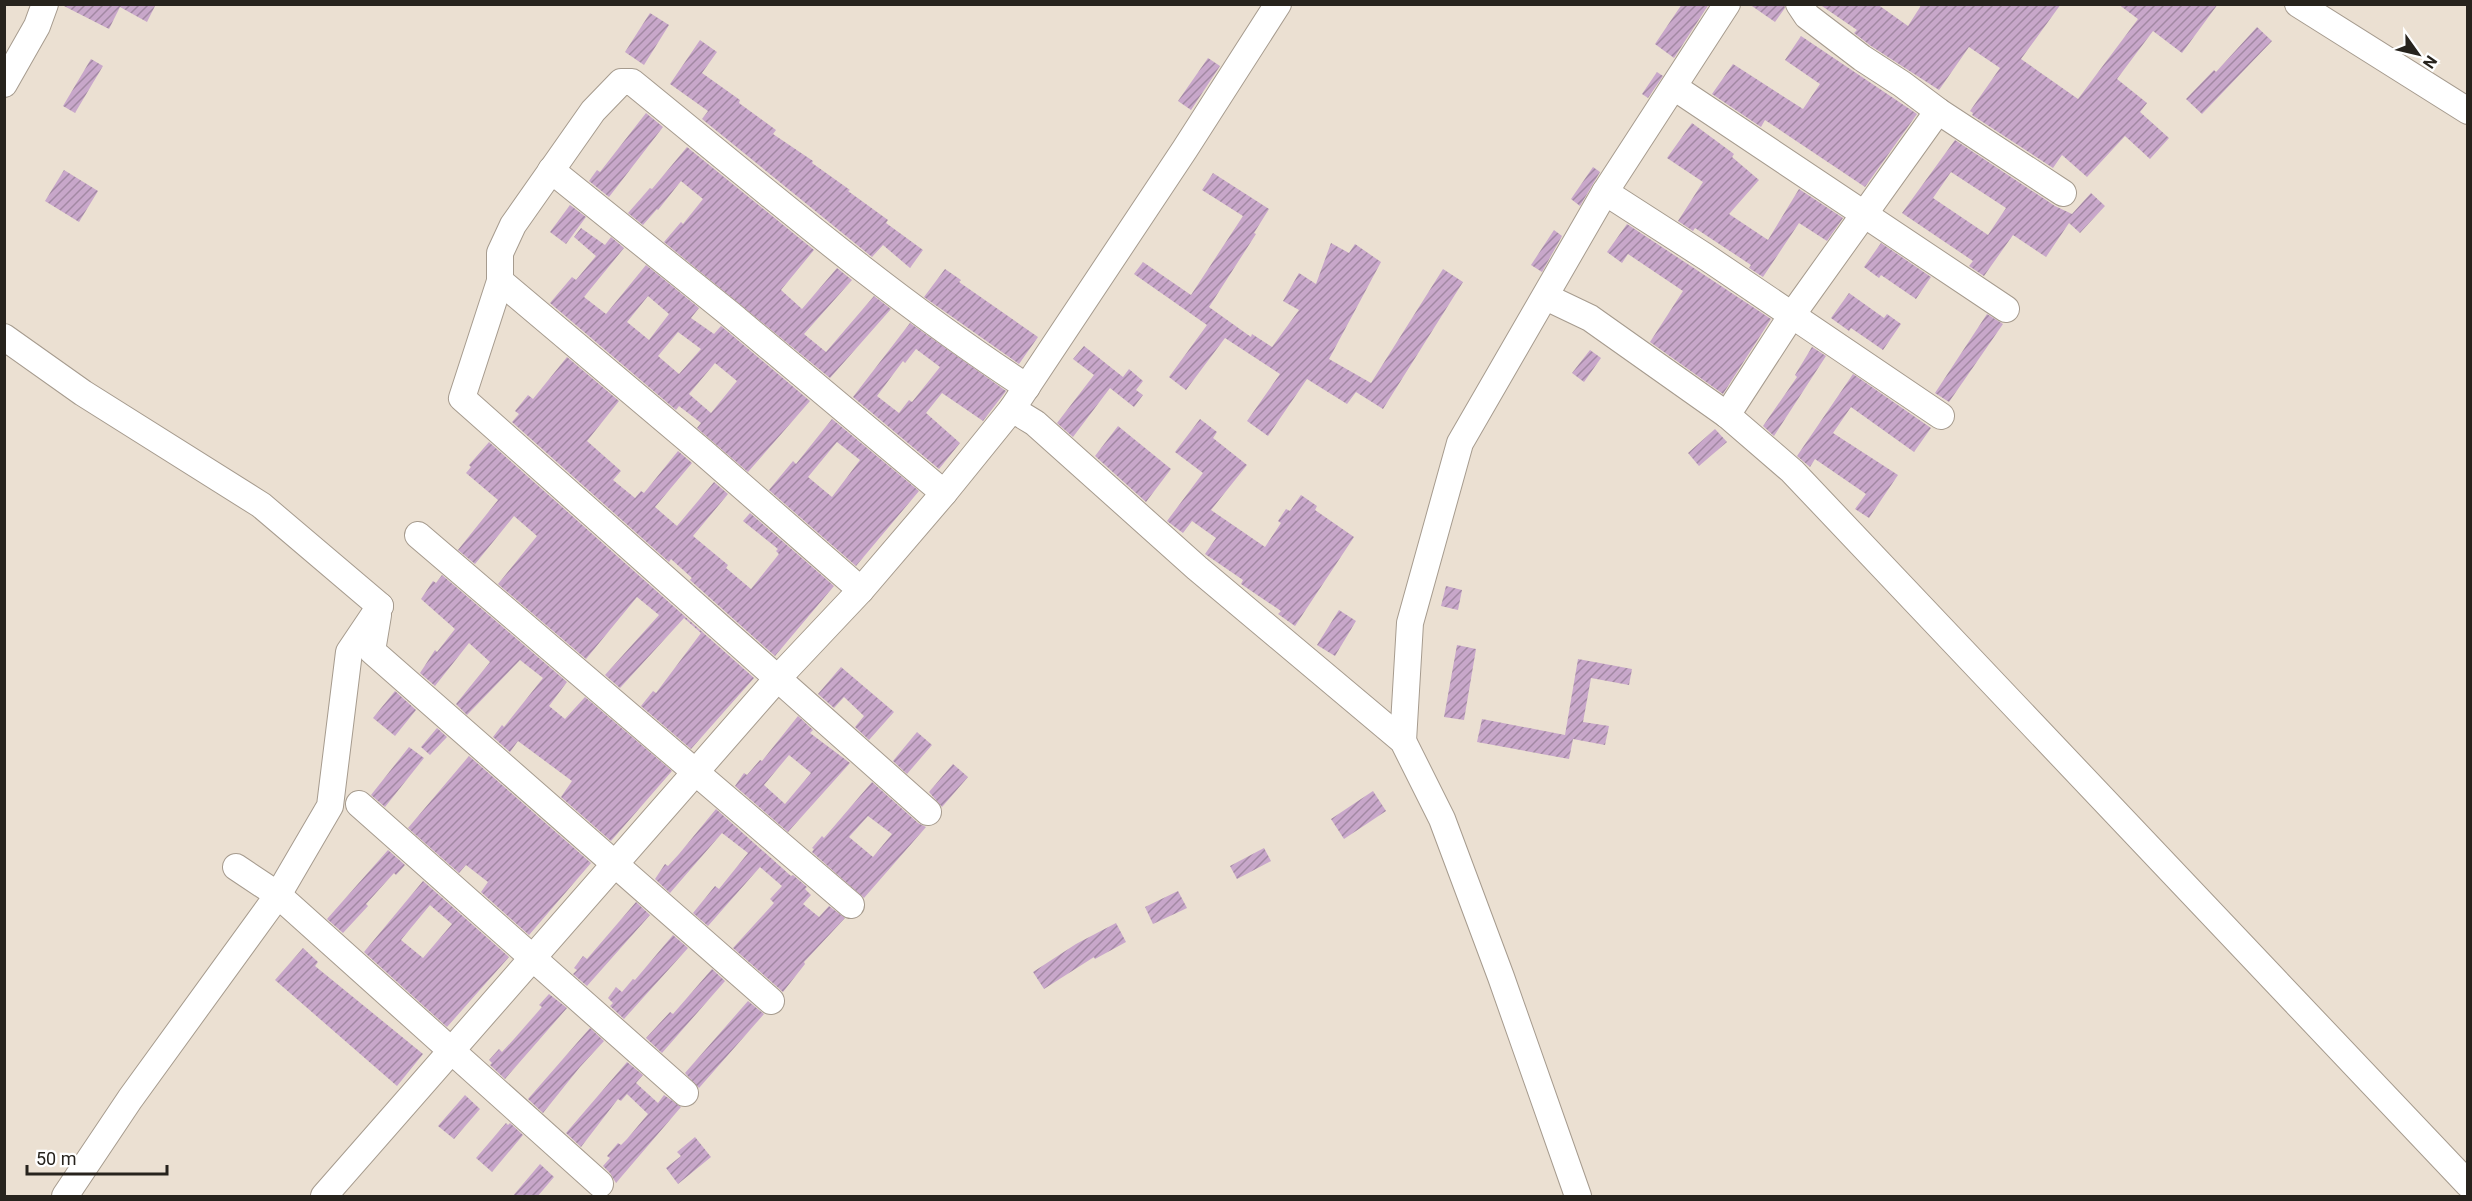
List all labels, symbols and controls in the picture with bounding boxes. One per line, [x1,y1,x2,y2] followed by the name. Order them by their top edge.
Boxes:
[2388,24,2448,84] north arrow
[2419,52,2441,72] text: N
[27,1138,166,1176] scale bar
[36,1148,76,1169] text: 50 m

